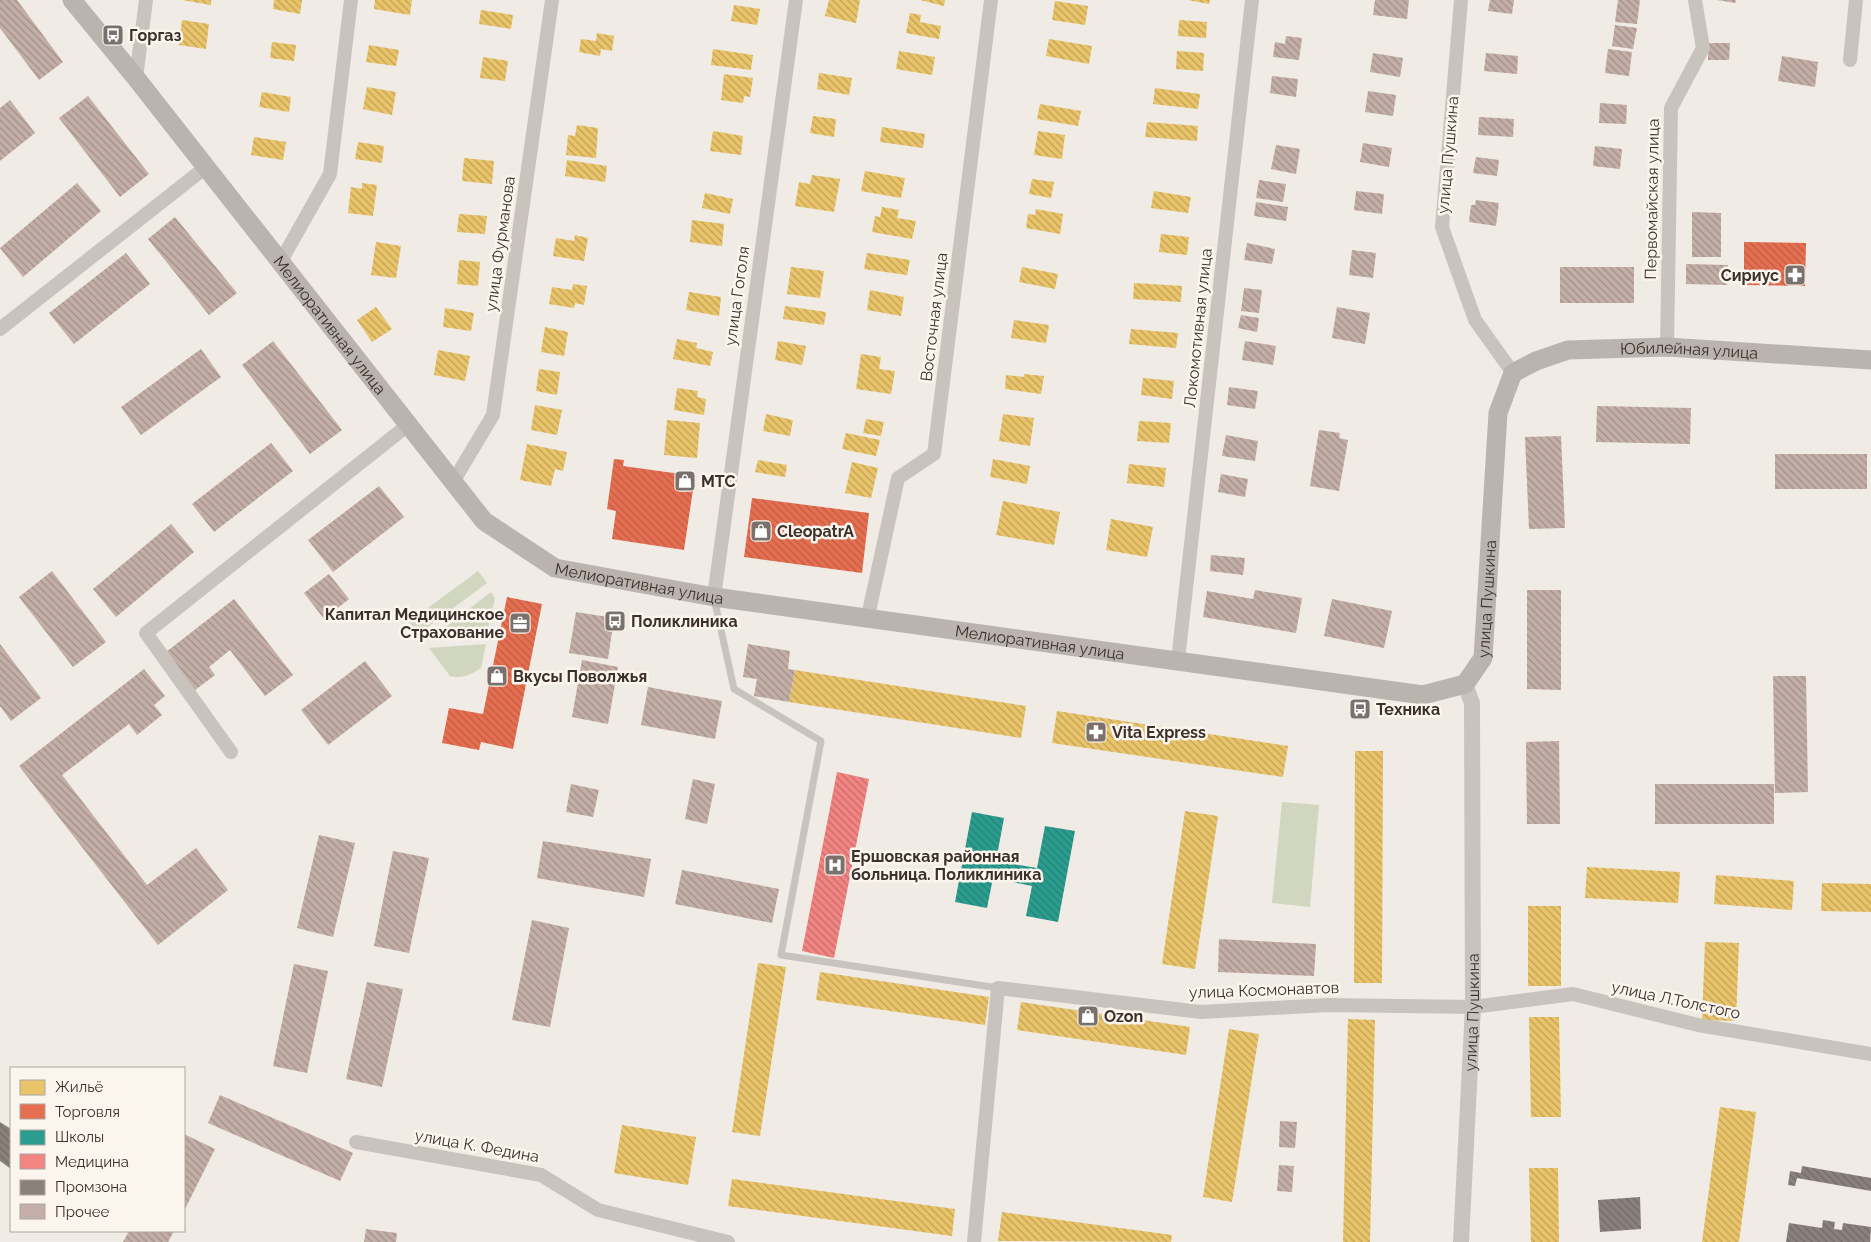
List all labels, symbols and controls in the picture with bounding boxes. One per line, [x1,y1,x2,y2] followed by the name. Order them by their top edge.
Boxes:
[101,23,125,47] bus stop icon: Горгаз
[129,26,181,45] place label: Горгаз
[1433,95,1463,215] street label: улица Пушкина
[1641,118,1663,280] street label: Первомайская улица
[481,175,519,313] street label: улица Фурманова
[721,245,753,347] street label: улица Гоголя
[1180,247,1216,409] street label: Локомотивная улица
[270,252,390,398] street label: Мелиоративная улица
[917,252,951,382] street label: Восточная улица
[1783,263,1807,287] pharmacy icon: Сириус
[1721,266,1779,285] place label: Сириус
[1620,337,1759,362] street label: Юбилейная улица
[673,469,697,493] shop icon: МТС
[701,472,735,491] place label: МТС
[749,519,773,543] shop icon: CleopatrA
[777,522,854,541] place label: CleopatrA
[1474,539,1500,658] street label: улица Пушкина
[553,559,725,608] street label: Мелиоративная улица
[325,605,504,642] place label: Капитал Медицинское Страхование
[603,609,627,633] bus stop icon: Поликлиника
[508,611,532,635] office icon: Капитал Медицинское Страхование
[631,612,738,631] place label: Поликлиника
[954,621,1126,663] street label: Мелиоративная улица
[485,664,509,688] shop icon: Вкусы Поволжья
[513,667,647,686] place label: Вкусы Поволжья
[1348,697,1372,721] bus stop icon: Техника
[1376,700,1440,719] place label: Техника
[1084,720,1108,744] pharmacy icon: Vita Express
[1112,723,1206,742] place label: Vita Express
[851,847,1041,884] place label: Ершовская районная больница. Поликлиника
[823,853,847,877] hospital icon: Ершовская районная больница. Поликлиника
[1460,953,1483,1072] street label: улица Пушкина
[1610,977,1742,1023] street label: улица Л.Толстого
[1189,978,1339,1002] street label: улица Космонавтов
[1076,1004,1100,1028] shop icon: Ozon
[1104,1007,1143,1026] place label: Ozon
[10,1067,185,1232] legend
[55,1078,104,1096] text: Жильё
[55,1103,120,1121] text: Торговля
[413,1126,541,1166] street label: улица К. Федина
[55,1128,104,1146] text: Школы
[55,1153,129,1171] text: Медицина
[55,1178,127,1196] text: Промзона
[55,1203,109,1221] text: Прочее

